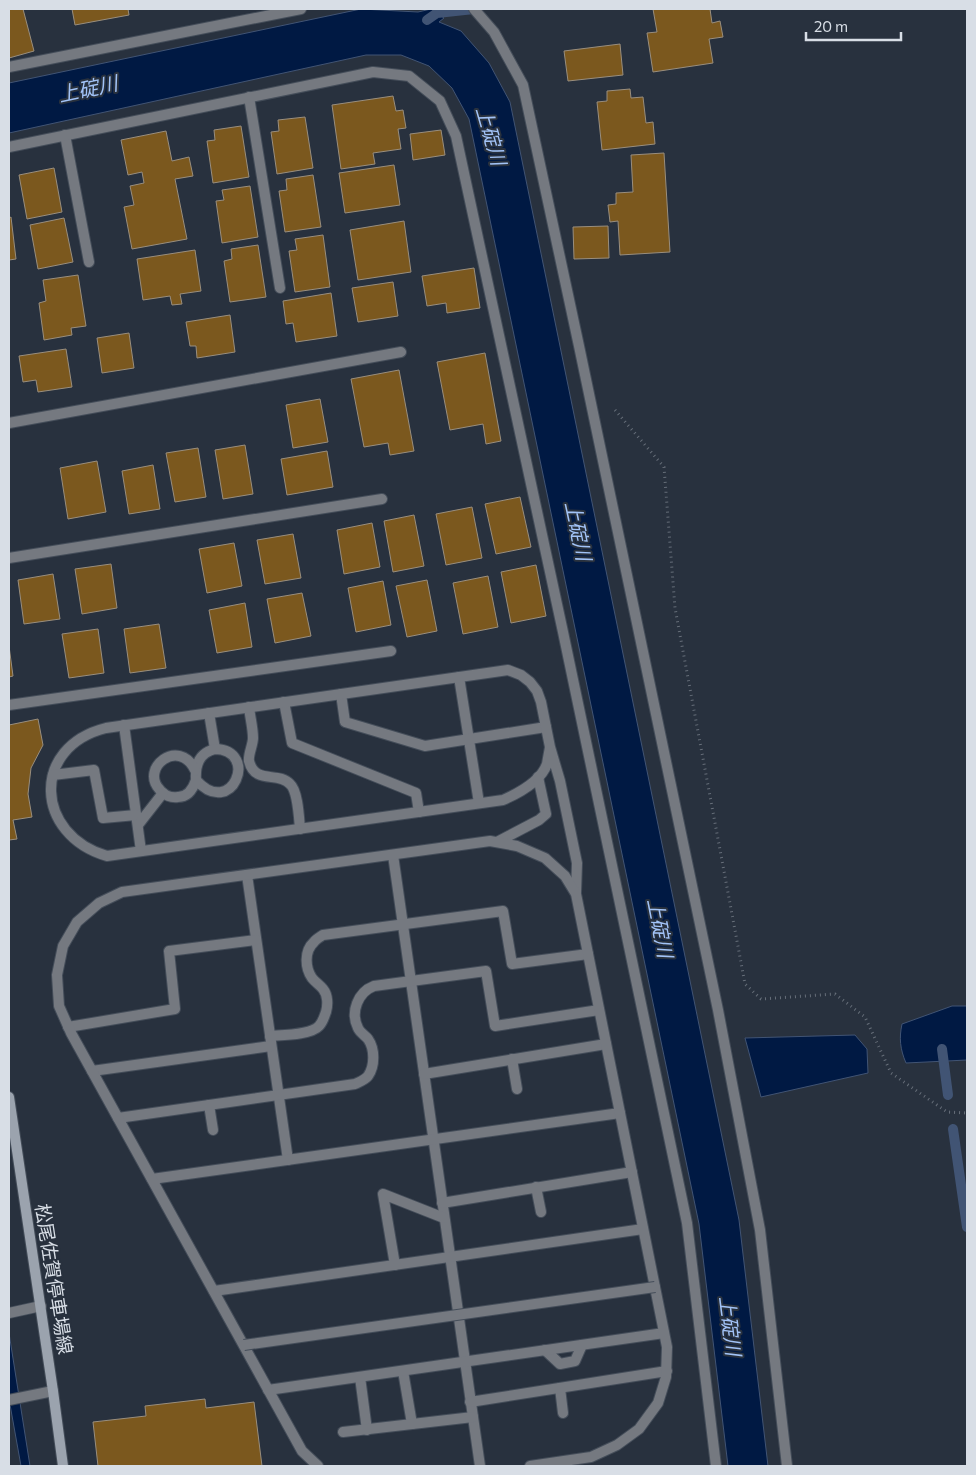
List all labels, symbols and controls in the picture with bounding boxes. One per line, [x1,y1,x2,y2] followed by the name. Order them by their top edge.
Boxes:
[806,10,901,42] scale bar
[814,17,848,35] text: 20 m
[56,70,122,106] water label: 上碇川
[472,104,512,170] water label: 上碇川
[561,499,597,565] water label: 上碇川
[643,896,679,962] water label: 上碇川
[31,1202,78,1356] street label: 松尾佐賀停車場線
[715,1295,747,1359] water label: 上碇川

